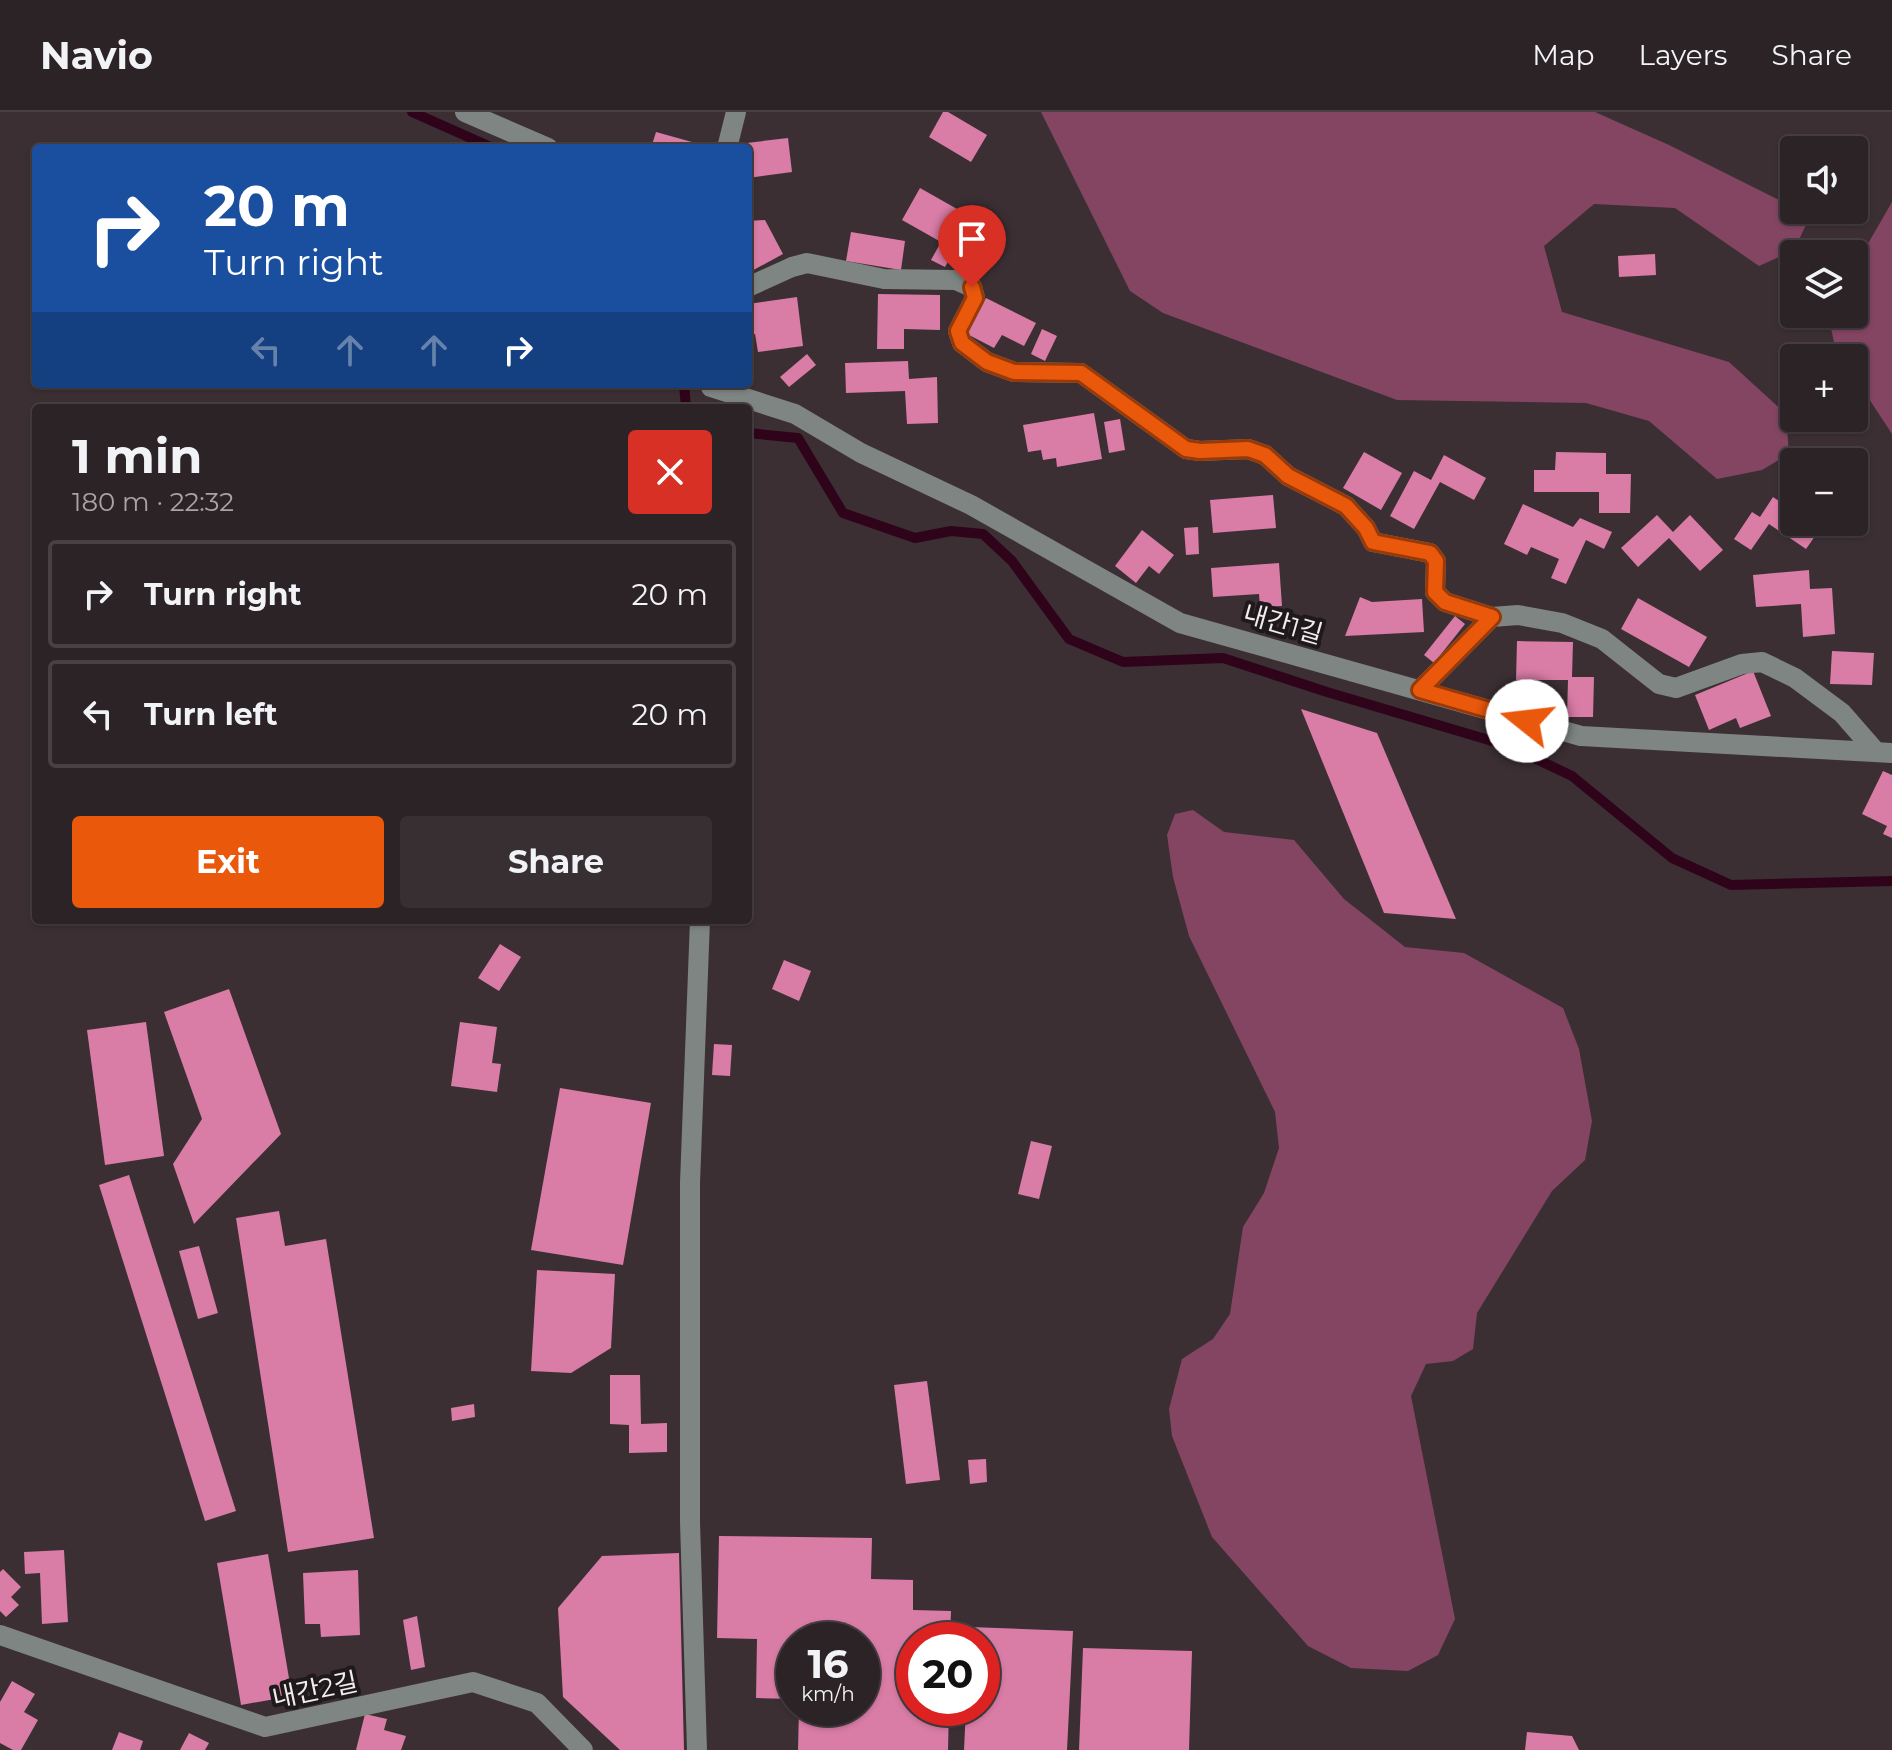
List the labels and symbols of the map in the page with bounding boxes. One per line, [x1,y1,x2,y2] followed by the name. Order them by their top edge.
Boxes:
[938,205,1006,287] pin
[1240,597,1326,651] street label: 내간1길
[1485,679,1569,763] position arrow
[896,1622,1000,1726] speed limit sign: 20
[269,1665,361,1715] street label: 내간2길

